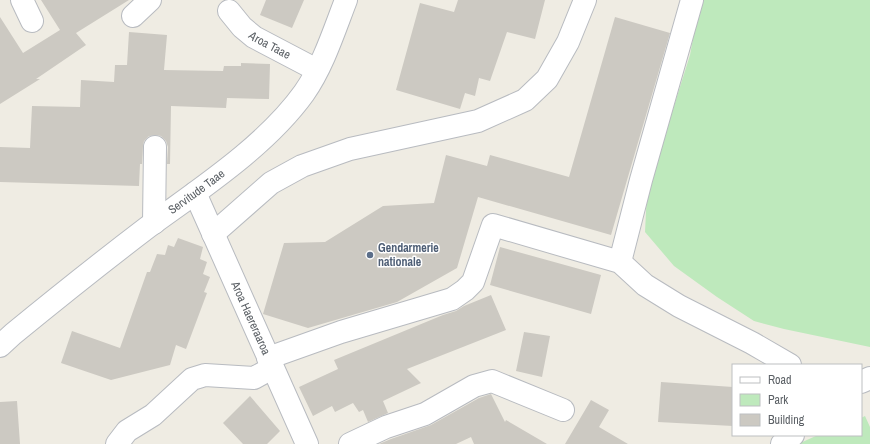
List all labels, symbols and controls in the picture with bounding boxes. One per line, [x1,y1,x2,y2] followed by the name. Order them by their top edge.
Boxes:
[244,27,293,63] street label: Aroa Taae
[165,166,228,218] street label: Servitude Taae
[378,240,439,270] place label: Gendarmerie nationale
[365,250,375,260] marker: Gendarmerie nationale
[227,278,274,358] street label: Aroa Haereraaroa
[732,364,862,436] legend
[768,372,792,388] text: Road
[768,392,788,408] text: Park
[768,412,805,428] text: Building

